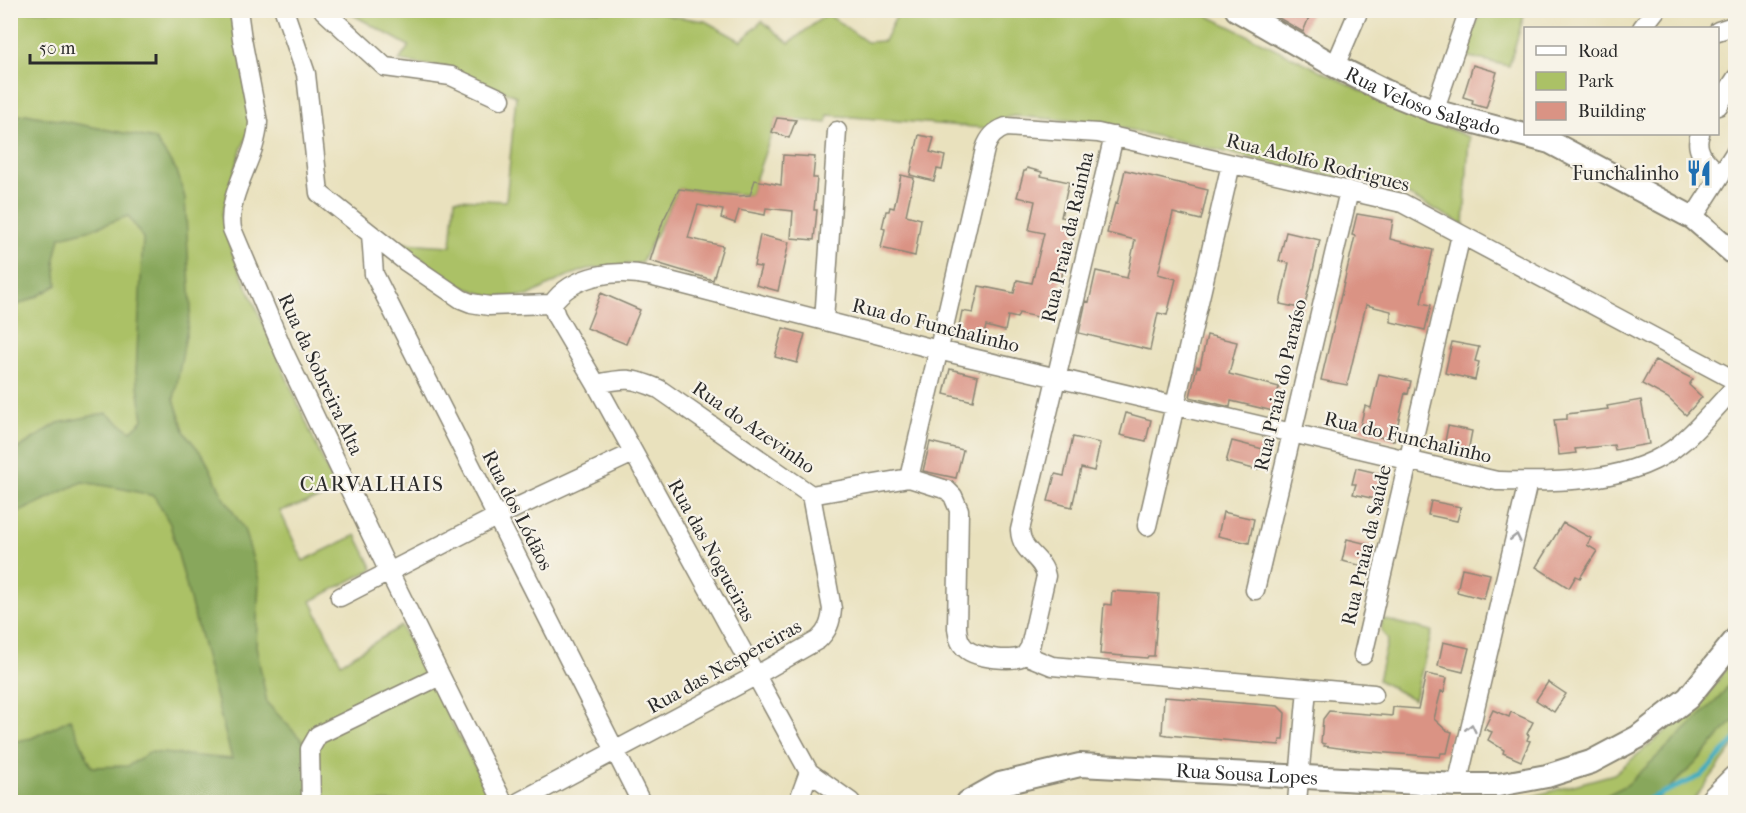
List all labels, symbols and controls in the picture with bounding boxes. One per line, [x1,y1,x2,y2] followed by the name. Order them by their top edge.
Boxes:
[30,27,156,65] scale bar
[1524,27,1719,135] legend
[39,38,76,59] text: 50 m
[1578,41,1618,62] text: Road
[1341,62,1503,140] street label: Rua Veloso Salgado
[1578,71,1615,92] text: Park
[1578,101,1646,122] text: Building
[1224,129,1412,196] street label: Rua Adolfo Rodrigues
[1037,149,1099,325] street label: Rua Praia da Rainha
[1684,158,1714,188] restaurant icon: Funchalinho
[1572,162,1679,185] place label: Funchalinho
[273,290,368,459] street label: Rua da Sobreira Alta
[850,294,1022,357] street label: Rua do Funchalinho
[1249,297,1311,473] street label: Rua Praia do Paraíso
[688,376,820,478] street label: Rua do Azevinho
[1322,407,1494,468] street label: Rua do Funchalinho
[477,446,558,574] street label: Rua dos Lódãos
[1337,462,1396,628] street label: Rua Praia da Saúde
[300,472,444,496] district label: CARVALHAIS
[663,475,760,625] street label: Rua das Nogueiras
[1508,533,1521,543] one-way arrow
[643,614,805,718] street label: Rua das Nespereiras
[1464,723,1477,733] one-way arrow
[1175,759,1318,790] street label: Rua Sousa Lopes

